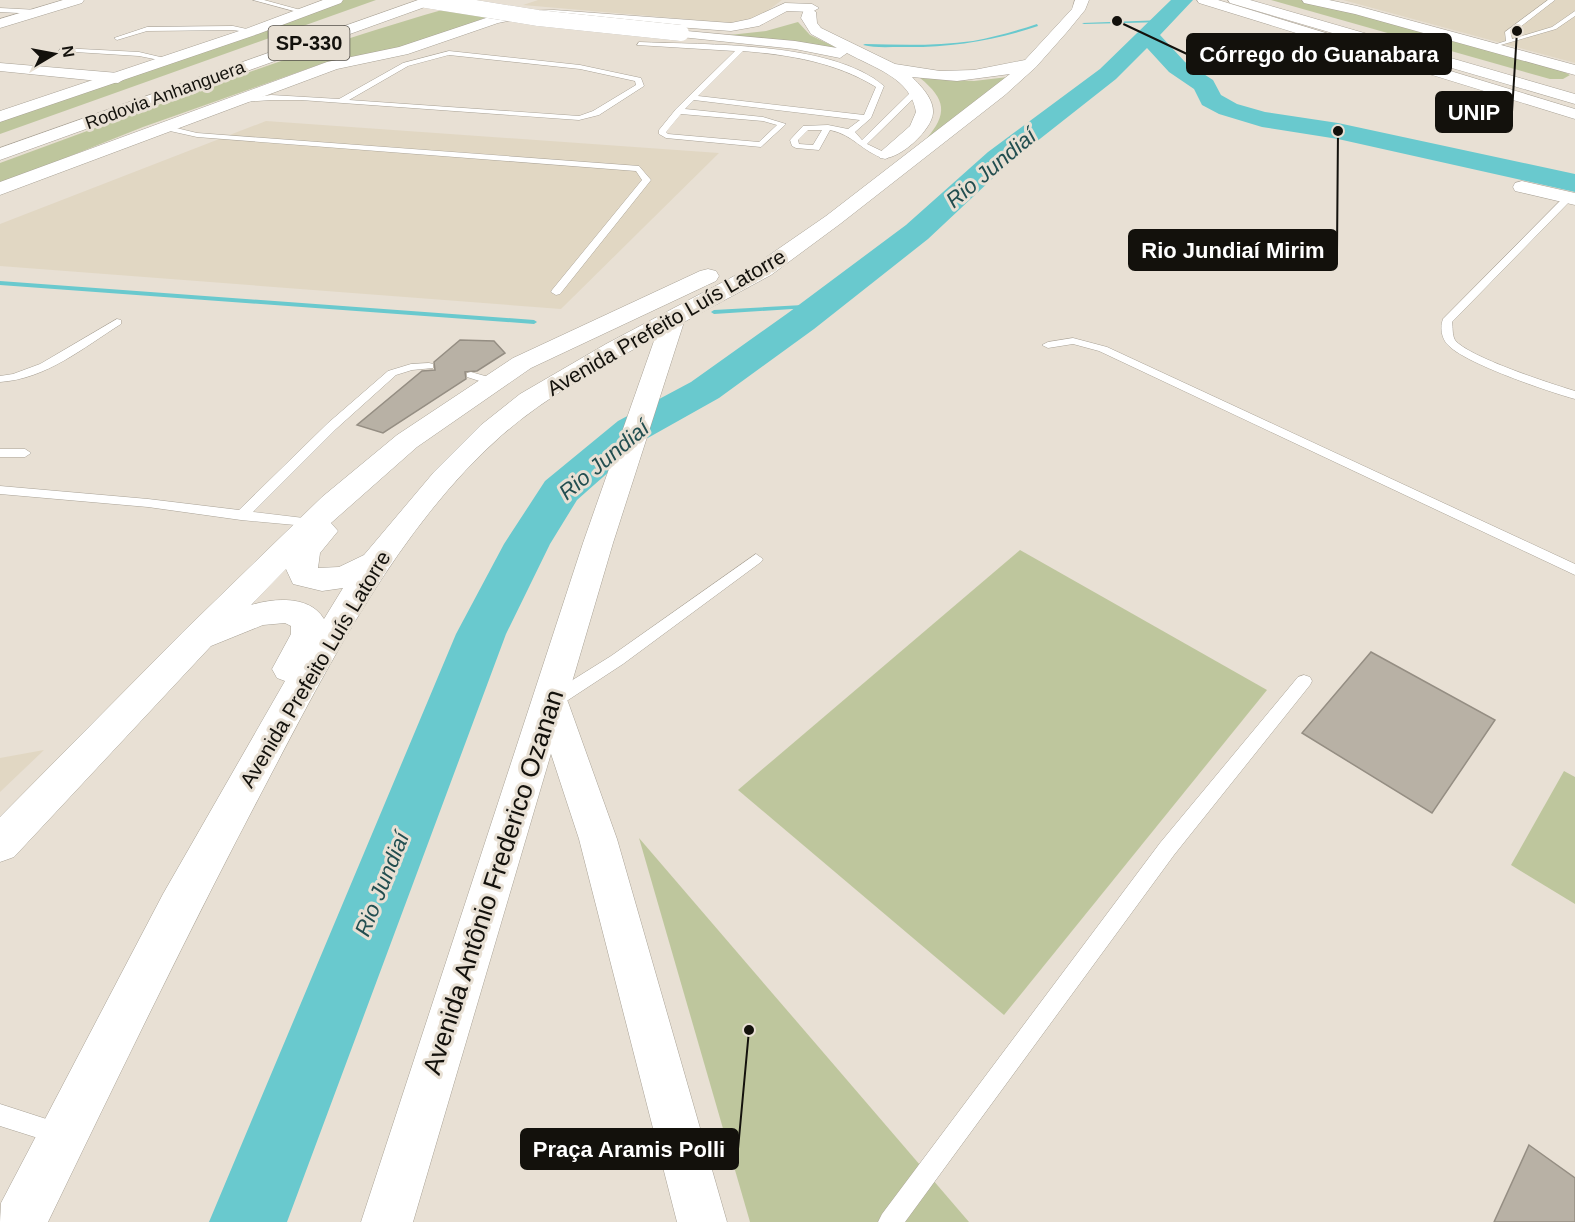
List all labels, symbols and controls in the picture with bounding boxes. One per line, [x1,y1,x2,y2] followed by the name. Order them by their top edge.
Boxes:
[24,24,84,84] north arrow
[268,26,350,60] road number: SP-330
[1187,34,1451,74] callout: Córrego do Guanabara
[1199,42,1440,67] text: Córrego do Guanabara
[59,44,78,59] text: N
[83,57,248,133] street label: Rodovia Anhanguera
[1436,92,1512,132] callout: UNIP
[1448,100,1500,125] text: UNIP
[941,122,1043,213] water label: Rio Jundiaí
[1129,230,1337,270] callout: Rio Jundiaí Mirim
[1141,238,1325,263] text: Rio Jundiaí Mirim
[543,244,789,400] street label: Avenida Prefeito Luís Latorre
[554,414,656,505] water label: Rio Jundiaí
[235,547,395,791] street label: Avenida Prefeito Luís Latorre
[416,686,570,1078] street label: Avenida Antônio Frederico Ozanan
[350,827,415,940] water label: Rio Jundiaí
[521,1129,738,1169] callout: Praça Aramis Polli
[533,1137,725,1162] text: Praça Aramis Polli

